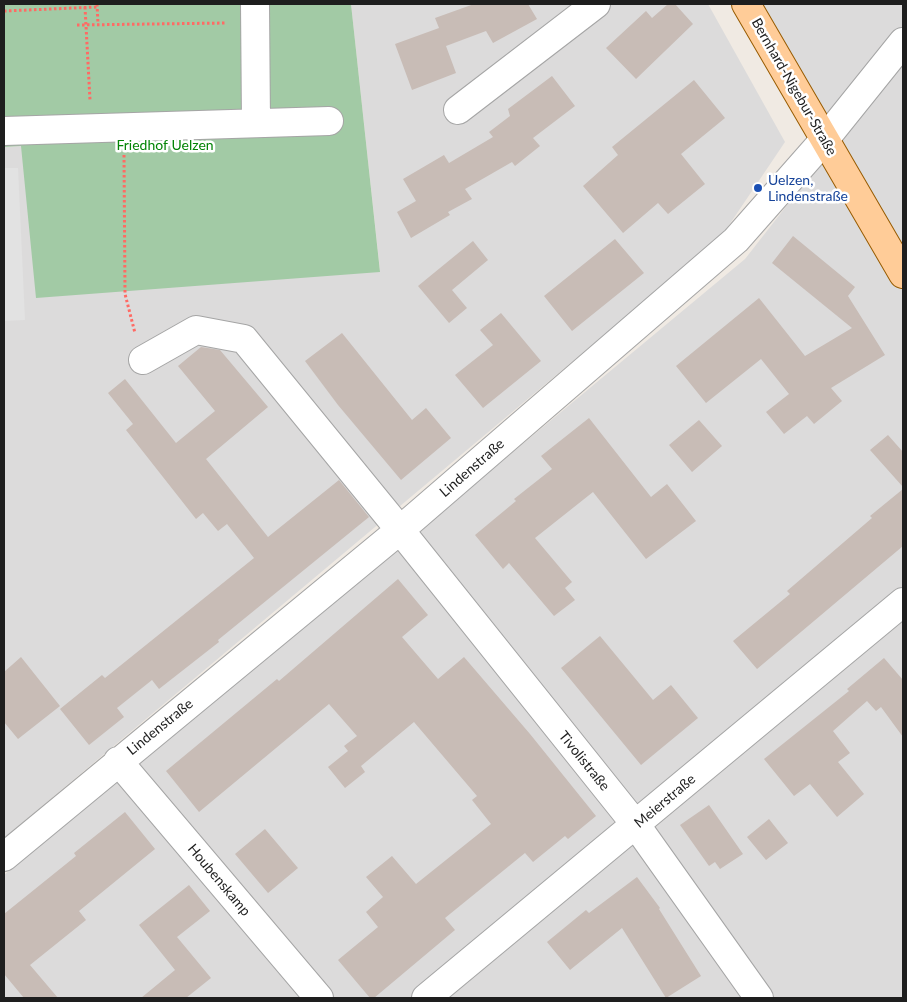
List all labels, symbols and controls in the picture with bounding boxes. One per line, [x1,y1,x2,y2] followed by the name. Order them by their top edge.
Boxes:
[748,15,840,159] street label: Bernhard-Nigebur-Straße
[116,137,214,153] park label: Friedhof Uelzen
[768,172,848,204] place label: Uelzen, Lindenstraße
[752,182,764,194] marker: Uelzen, Lindenstraße
[436,435,508,501] street label: Lindenstraße
[124,695,196,759] street label: Lindenstraße
[555,728,613,794] street label: Tivolistraße
[631,771,699,831] street label: Meierstraße
[184,841,254,919] street label: Houbenskamp

